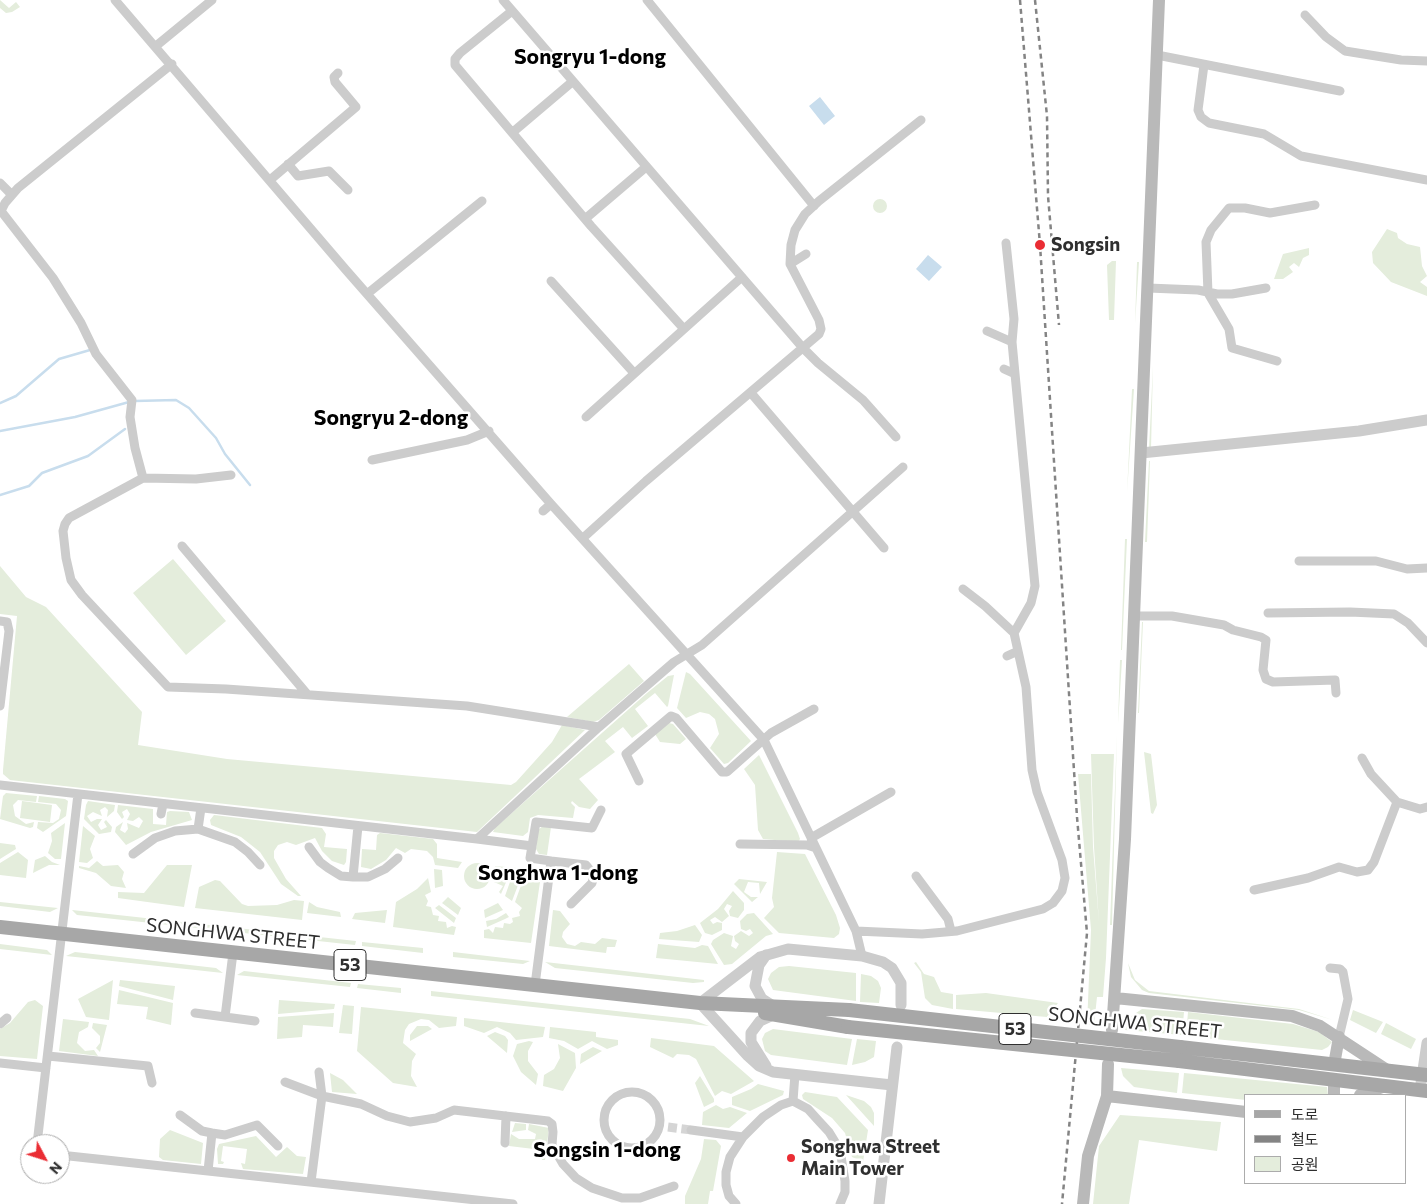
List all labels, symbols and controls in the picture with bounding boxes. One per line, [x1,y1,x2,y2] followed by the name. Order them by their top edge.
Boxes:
[514,44,666,70] district label: Songryu 1-dong
[1051,234,1120,256] place label: Songsin
[1033,238,1047,252] marker: Songsin
[314,405,468,431] district label: Songryu 2-dong
[478,860,638,886] district label: Songhwa 1-dong
[145,914,321,954] street label: SONGHWA STREET
[334,950,366,980] road number: 53
[1047,1003,1223,1043] street label: SONGHWA STREET
[999,1014,1031,1044] road number: 53
[1244,1094,1407,1184] legend
[1291,1105,1319,1123] text: 도로
[1291,1130,1319,1148] text: 철도
[20,1134,70,1184] north arrow
[801,1136,940,1180] place label: Songhwa Street Main Tower
[533,1137,681,1163] district label: Songsin 1-dong
[785,1152,797,1164] marker: Songhwa Street Main Tower
[1291,1155,1319,1173] text: 공원
[46,1159,66,1178] text: N

